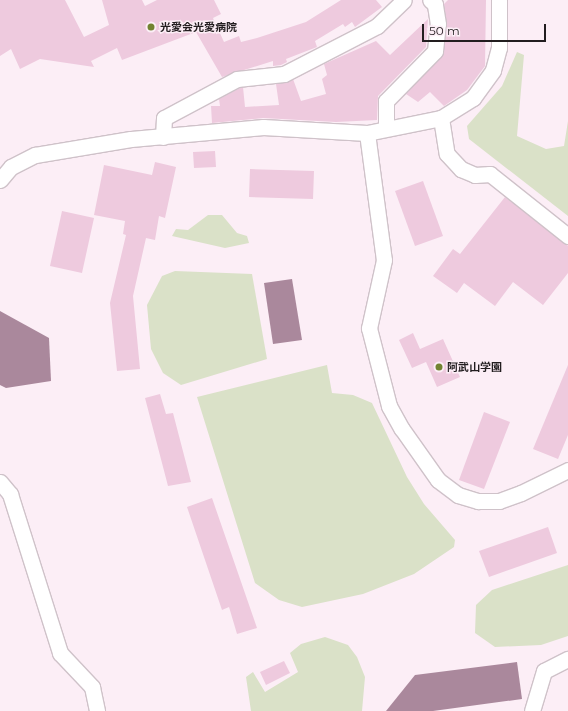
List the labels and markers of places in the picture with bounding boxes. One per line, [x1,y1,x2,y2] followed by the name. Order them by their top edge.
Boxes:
[160,20,237,34] place label: 光愛会光愛病院
[145,21,157,33] marker: 光愛会光愛病院
[447,360,502,374] place label: 阿武山学園
[434,362,444,372] marker: 阿武山学園

